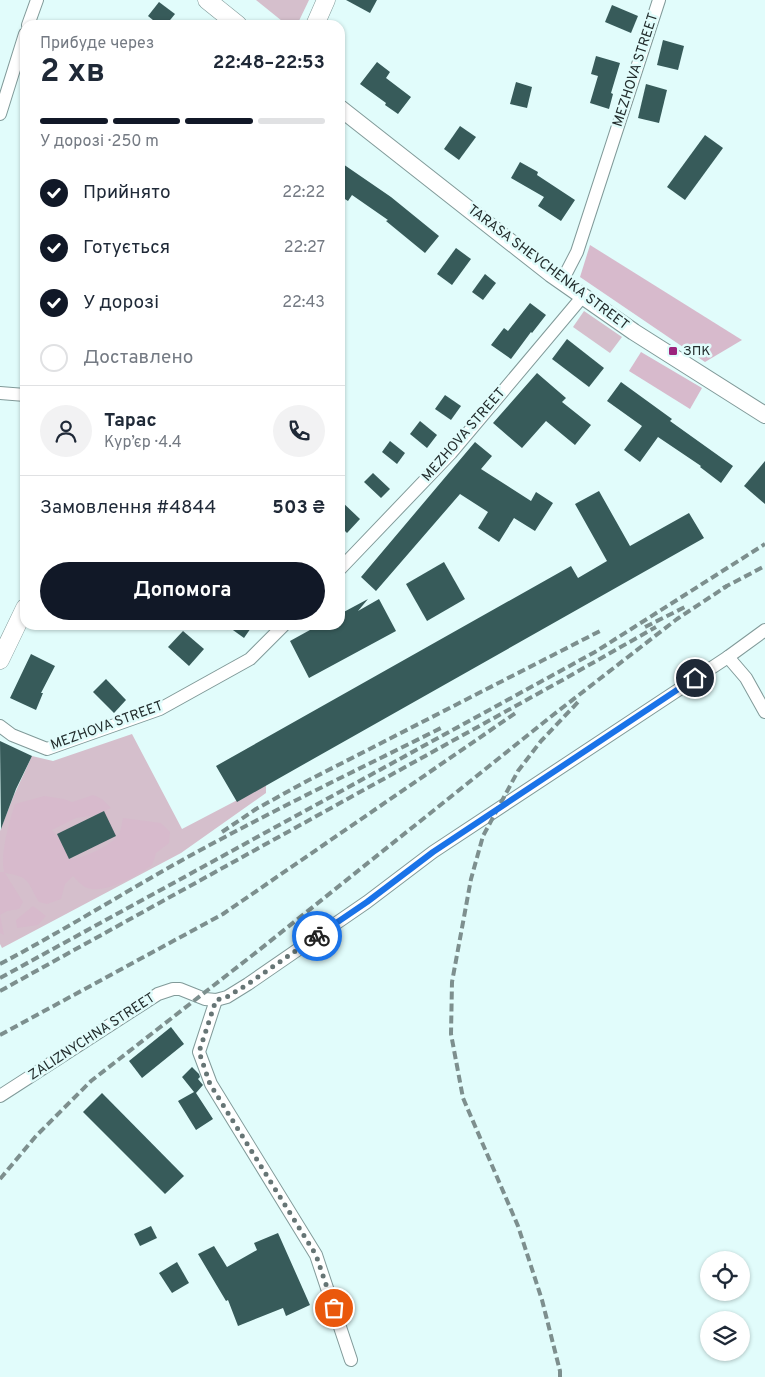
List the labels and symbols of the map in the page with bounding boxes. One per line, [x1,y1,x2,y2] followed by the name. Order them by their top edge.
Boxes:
[610,11,662,129] street label: MEZHOVA STREET
[464,202,632,334] street label: TARASA SHEVCHENKA STREET
[683,343,711,360] place label: ЗПК
[667,345,679,357] marker: ЗПК
[419,385,509,485] street label: MEZHOVA STREET
[674,657,716,699] pin
[48,698,166,754] street label: MEZHOVA STREET
[292,911,342,961] courier
[25,990,159,1084] street label: ZALIZNYCHNA STREET
[313,1287,355,1329] pin

